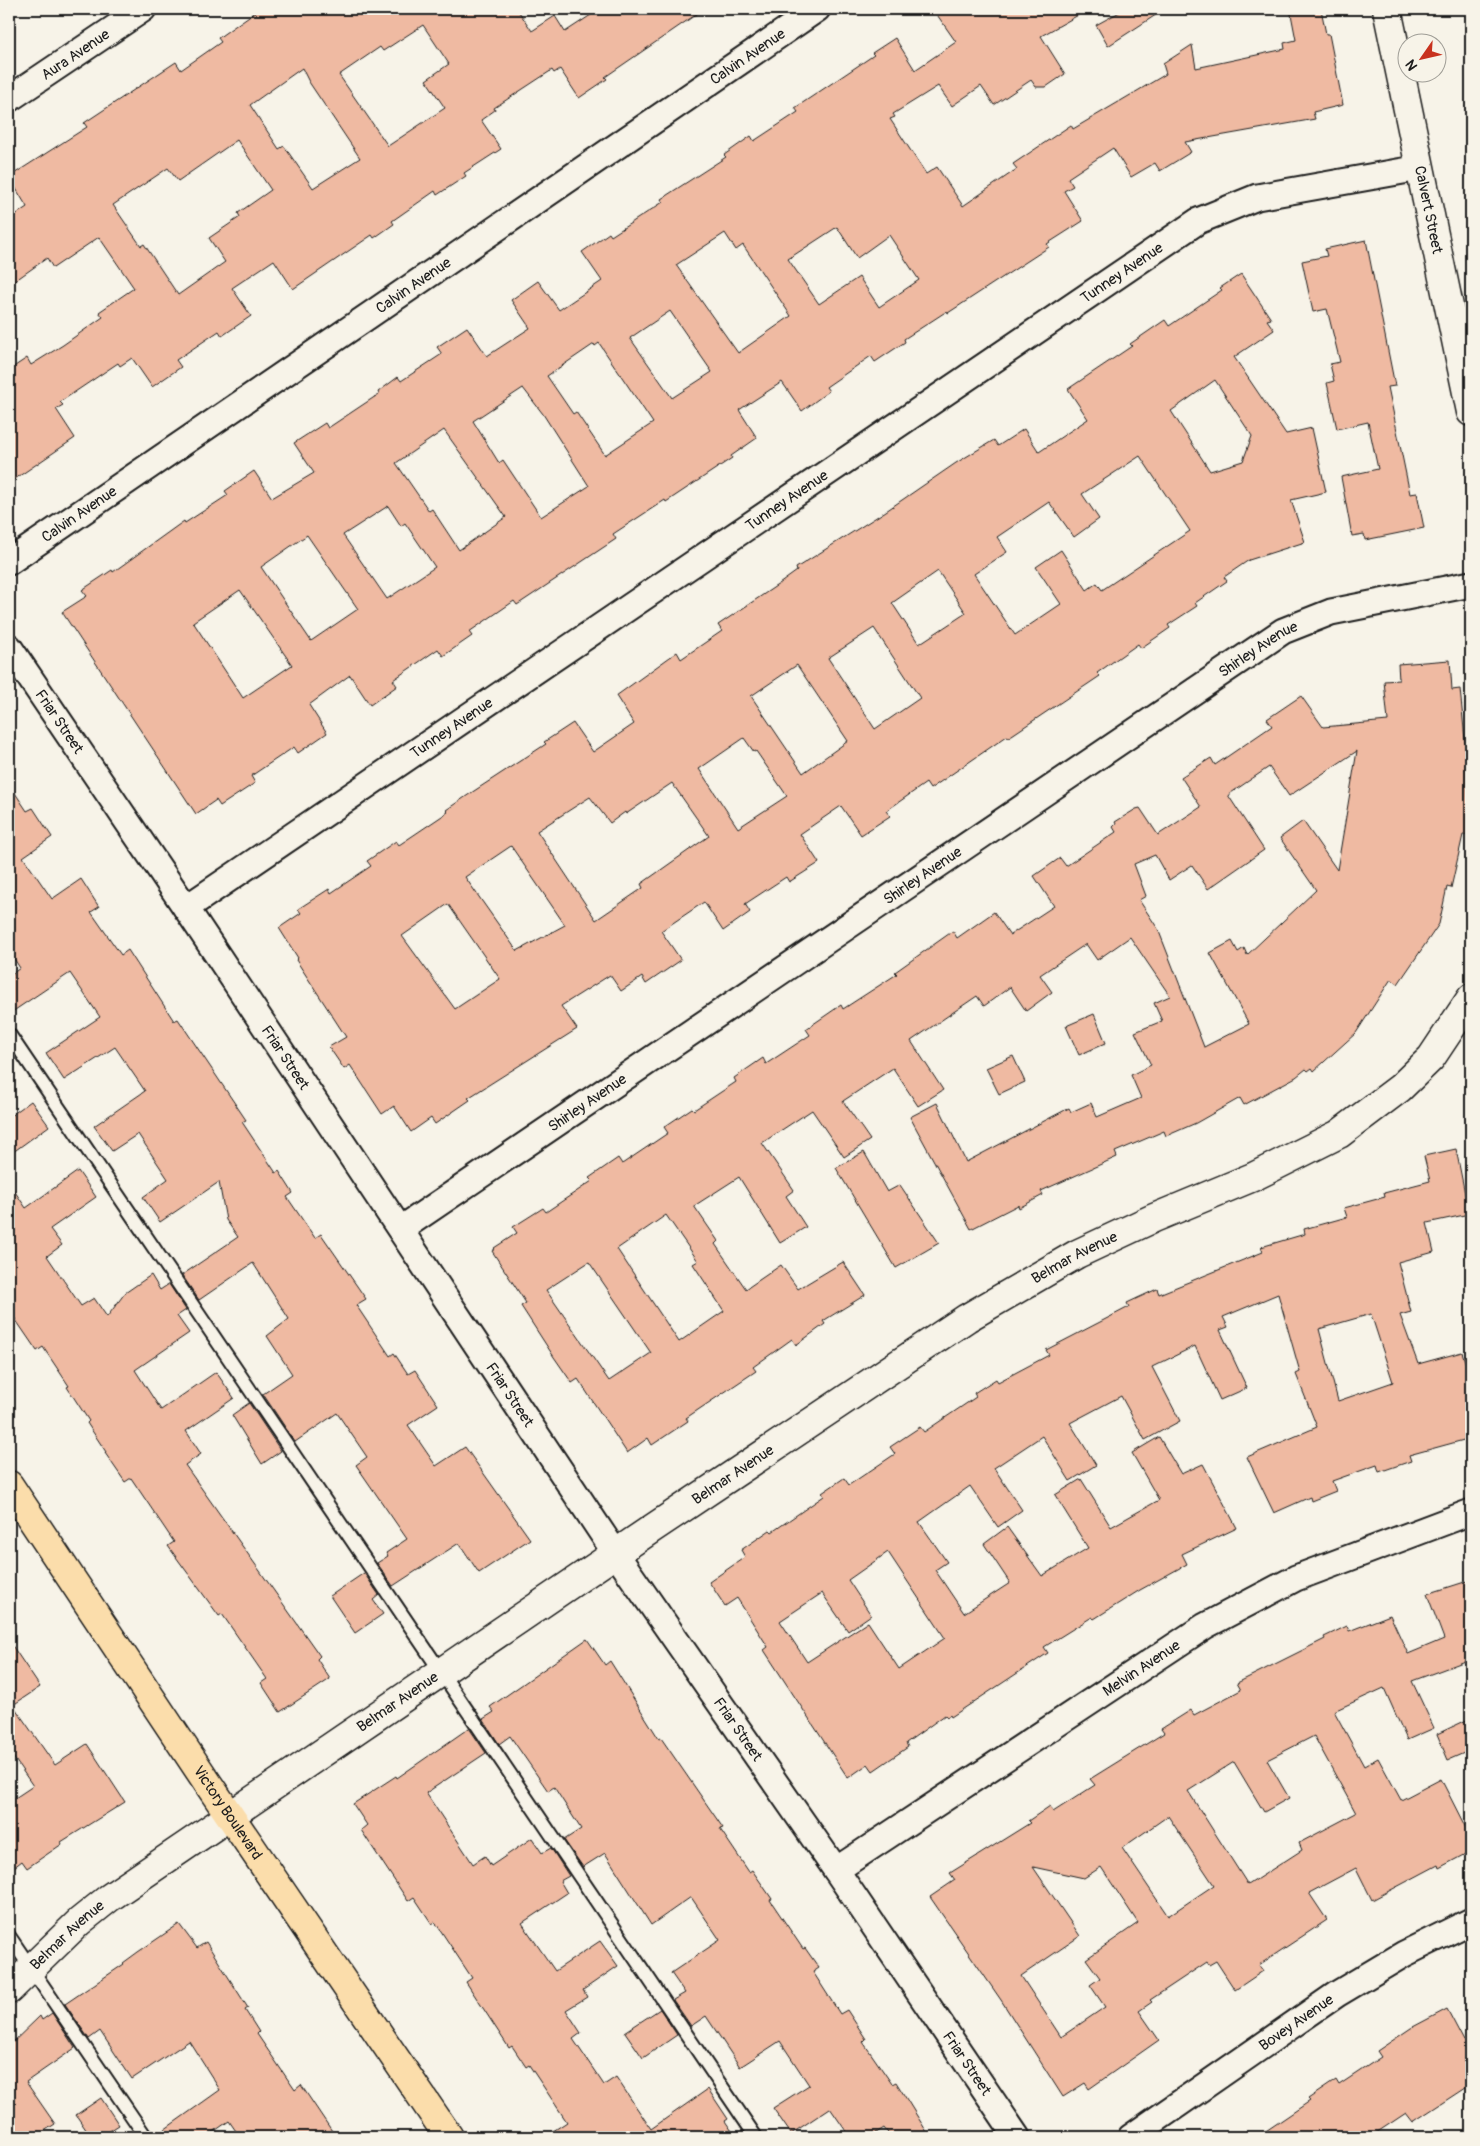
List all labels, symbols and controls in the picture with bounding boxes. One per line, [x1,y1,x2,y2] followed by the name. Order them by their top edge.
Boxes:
[38,24,114,84] street label: Aura Avenue
[706,24,789,89] street label: Calvin Avenue
[1398,32,1448,82] north arrow
[1402,56,1421,74] text: N
[1410,164,1447,256] street label: Calvert Street
[1077,238,1167,307] street label: Tunney Avenue
[372,252,455,318] street label: Calvin Avenue
[742,465,832,535] street label: Tunney Avenue
[38,481,121,546] street label: Calvin Avenue
[1215,617,1301,682] street label: Shirley Avenue
[31,686,89,758] street label: Friar Street
[407,693,497,762] street label: Tunney Avenue
[880,842,966,909] street label: Shirley Avenue
[257,1022,314,1094] street label: Friar Street
[544,1069,631,1136] street label: Shirley Avenue
[1028,1227,1121,1288] street label: Belmar Avenue
[482,1359,539,1431] street label: Friar Street
[688,1440,778,1509] street label: Belmar Avenue
[1099,1635,1184,1701] street label: Melvin Avenue
[353,1667,443,1736] street label: Belmar Avenue
[709,1694,767,1766] street label: Friar Street
[189,1762,267,1863] street label: Victory Boulevard
[26,1896,109,1974] street label: Belmar Avenue
[1255,1990,1338,2055] street label: Bovey Avenue
[939,2028,996,2100] street label: Friar Street

